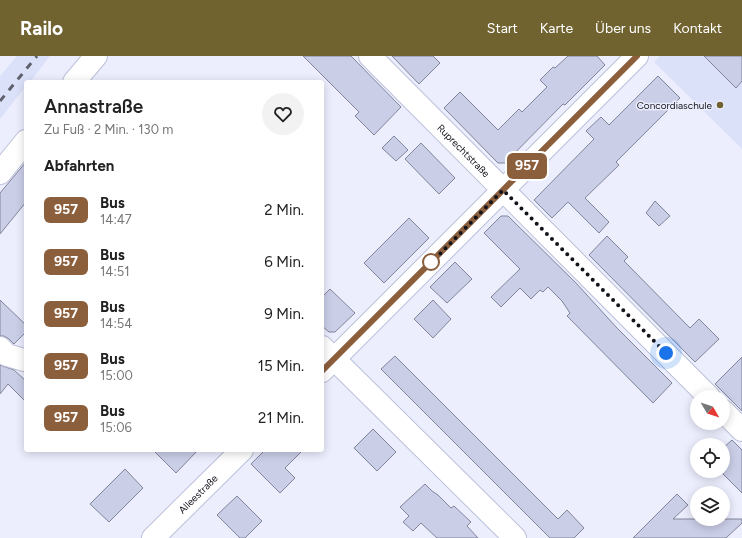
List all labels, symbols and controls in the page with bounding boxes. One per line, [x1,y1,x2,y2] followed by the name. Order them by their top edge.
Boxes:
[20,17,63,40] text: Railo
[487,20,518,37] text: Start
[540,20,573,37] text: Karte
[595,20,651,37] text: Über uns
[673,20,722,37] text: Kontakt
[262,93,304,135] button: heart
[44,95,143,118] text: Annastraße
[637,99,713,112] place label: Concordiaschule
[715,100,725,110] marker: Concordiaschule
[434,121,493,180] street label: Ruprechtstraße
[44,122,173,137] text: Zu Fuß · 2 Min. · 130 m
[504,153,550,179] line badge: 957
[44,157,114,175] text: Abfahrten
[515,157,539,174] text: 957
[100,194,125,212] text: Bus
[54,201,78,218] text: 957
[264,201,304,219] text: 2 Min.
[100,212,132,227] text: 14:47
[100,246,125,264] text: Bus
[54,253,78,270] text: 957
[264,253,304,271] text: 6 Min.
[422,253,440,271] unlabelled marker
[100,264,130,279] text: 14:51
[100,298,125,316] text: Bus
[54,305,78,322] text: 957
[264,305,304,323] text: 9 Min.
[100,316,132,331] text: 14:54
[656,343,676,363] your location
[100,350,125,368] text: Bus
[54,357,78,374] text: 957
[258,357,304,375] text: 15 Min.
[100,368,133,383] text: 15:00
[690,390,730,430] north arrow
[690,390,730,526] map controls
[100,402,125,420] text: Bus
[54,409,78,426] text: 957
[258,409,304,427] text: 21 Min.
[100,420,132,435] text: 15:06
[690,438,730,478] button: locate
[176,471,221,516] street label: Alleestraße
[690,486,730,526] button: layers

